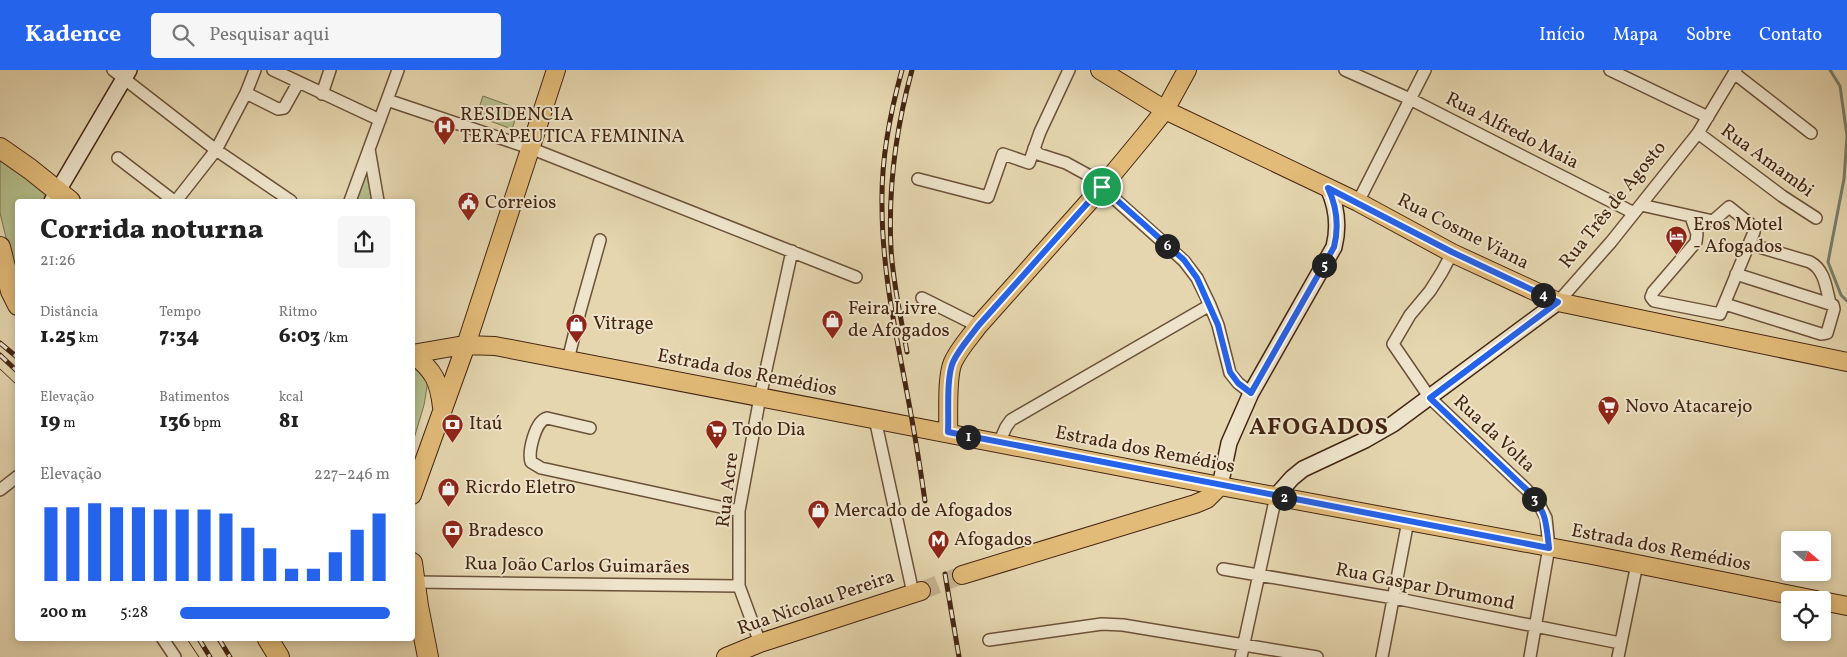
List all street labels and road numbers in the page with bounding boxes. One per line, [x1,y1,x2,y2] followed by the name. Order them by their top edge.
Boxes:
[1441,86,1583,176] street label: Rua Alfredo Maia
[1715,118,1819,204] street label: Rua Amambi
[1553,136,1673,274] street label: Rua Três de Agosto
[1393,188,1533,276] street label: Rua Cosme Viana
[655,343,839,403] street label: Estrada dos Remédios
[1447,389,1541,479] street label: Rua da Volta
[1053,420,1237,480] street label: Estrada dos Remédios
[711,451,745,529] street label: Rua Acre
[1569,518,1753,578] street label: Estrada dos Remédios
[464,551,690,581] street label: Rua João Carlos Guimarães
[1333,557,1517,617] street label: Rua Gaspar Drumond
[734,564,898,642] street label: Rua Nicolau Pereira

